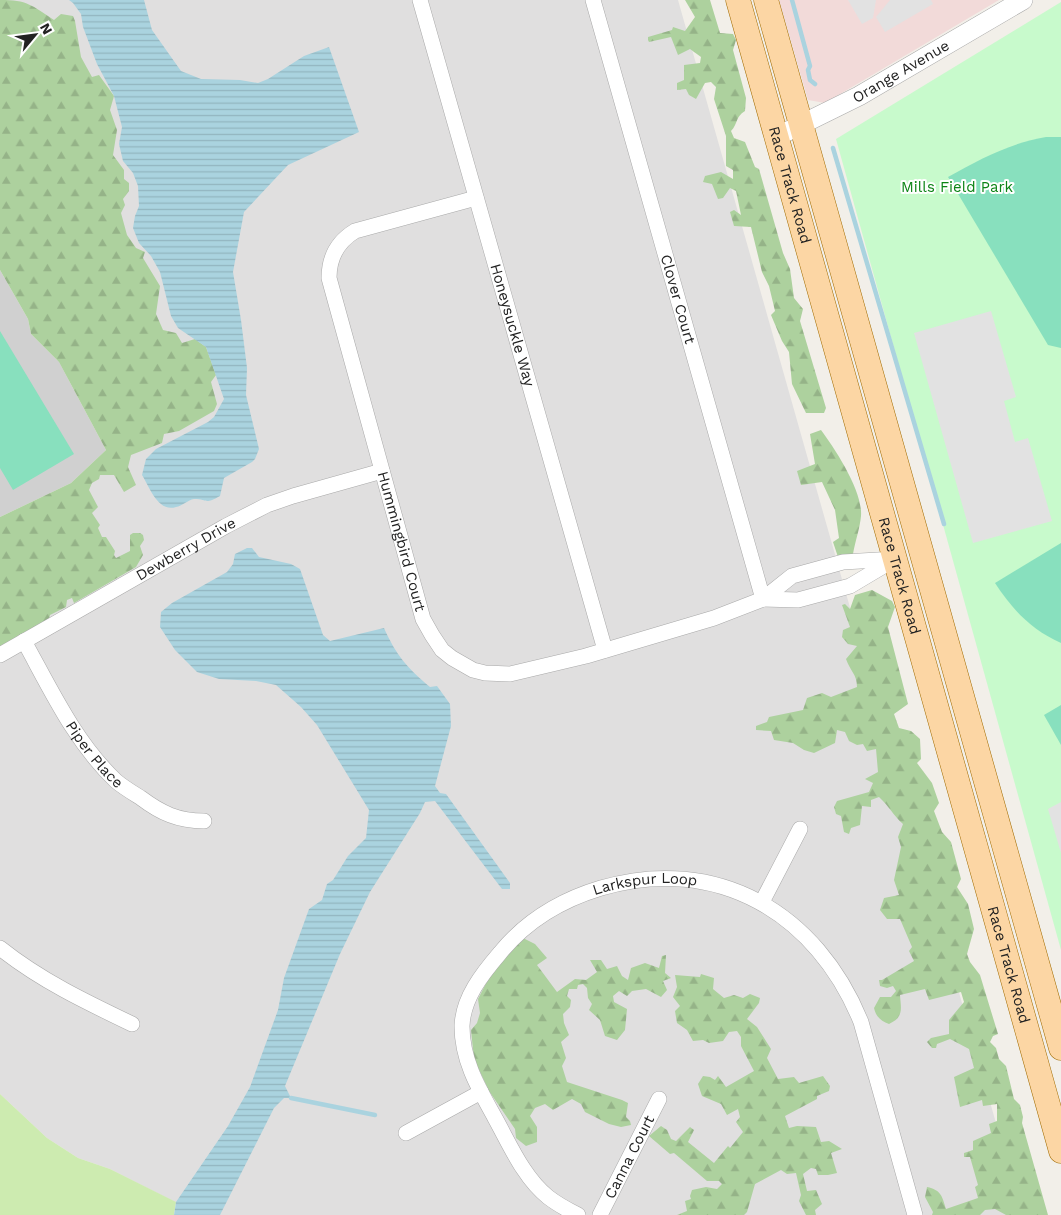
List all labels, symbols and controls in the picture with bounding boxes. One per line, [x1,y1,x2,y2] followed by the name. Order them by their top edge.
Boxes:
[10,10,60,60] north arrow
[37,20,56,37] text: N
[850,36,952,107] street label: Orange Avenue
[765,124,815,246] street label: Race Track Road
[901,178,1014,196] park label: Mills Field Park
[657,253,699,346] street label: Clover Court
[487,262,539,389] street label: Honeysuckle Way
[374,469,430,614] street label: Hummingbird Court
[133,514,239,584] street label: Dewberry Drive
[875,515,925,636] street label: Race Track Road
[62,718,127,792] street label: Piper Place
[590,869,699,899] street label: Larkspur Loop
[984,904,1034,1025] street label: Race Track Road
[601,1112,658,1202] street label: Canna Court

